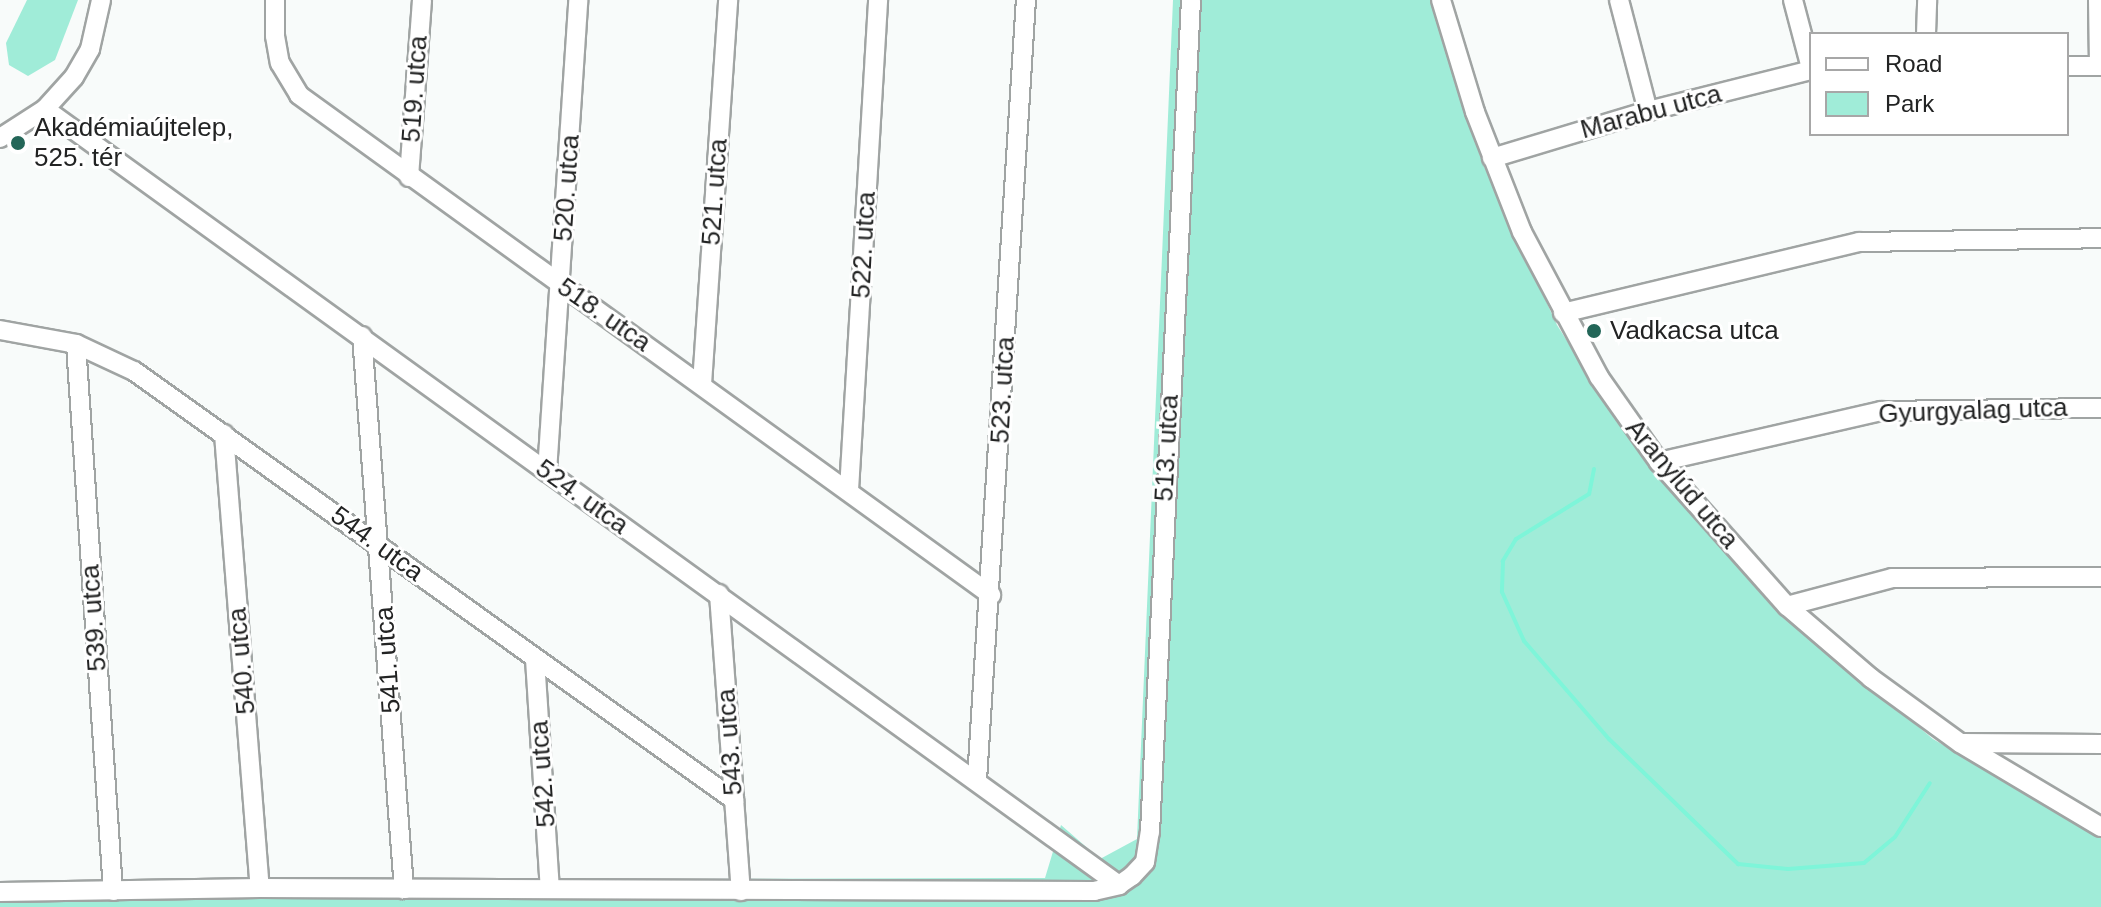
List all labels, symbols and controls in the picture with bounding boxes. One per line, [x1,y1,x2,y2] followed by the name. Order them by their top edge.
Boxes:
[1809,32,2069,136] legend
[396,35,434,143] street label: 519. utca
[1885,50,1942,77] text: Road
[1577,78,1725,146] street label: Marabu utca
[1885,90,1934,117] text: Park
[34,112,233,174] place label: Akadémiaújtelep, 525. tér
[9,134,27,152] marker: Akadémiaújtelep, 525. tér
[548,134,586,242] street label: 520. utca
[696,138,734,246] street label: 521. utca
[846,191,882,299] street label: 522. utca
[551,272,657,358] street label: 518. utca
[1610,315,1779,347] place label: Vadkacsa utca
[1585,322,1603,340] marker: Vadkacsa utca
[985,336,1021,444] street label: 523. utca
[1878,392,2068,430] street label: Gyurgyalag utca
[1149,394,1185,502] street label: 513. utca
[1619,413,1745,555] street label: Aranylúd utca
[530,453,634,541] street label: 524. utca
[325,500,429,588] street label: 544. utca
[75,564,113,672] street label: 539. utca
[222,606,262,716] street label: 540. utca
[369,606,407,714] street label: 541. utca
[711,688,749,796] street label: 543. utca
[524,720,562,828] street label: 542. utca

